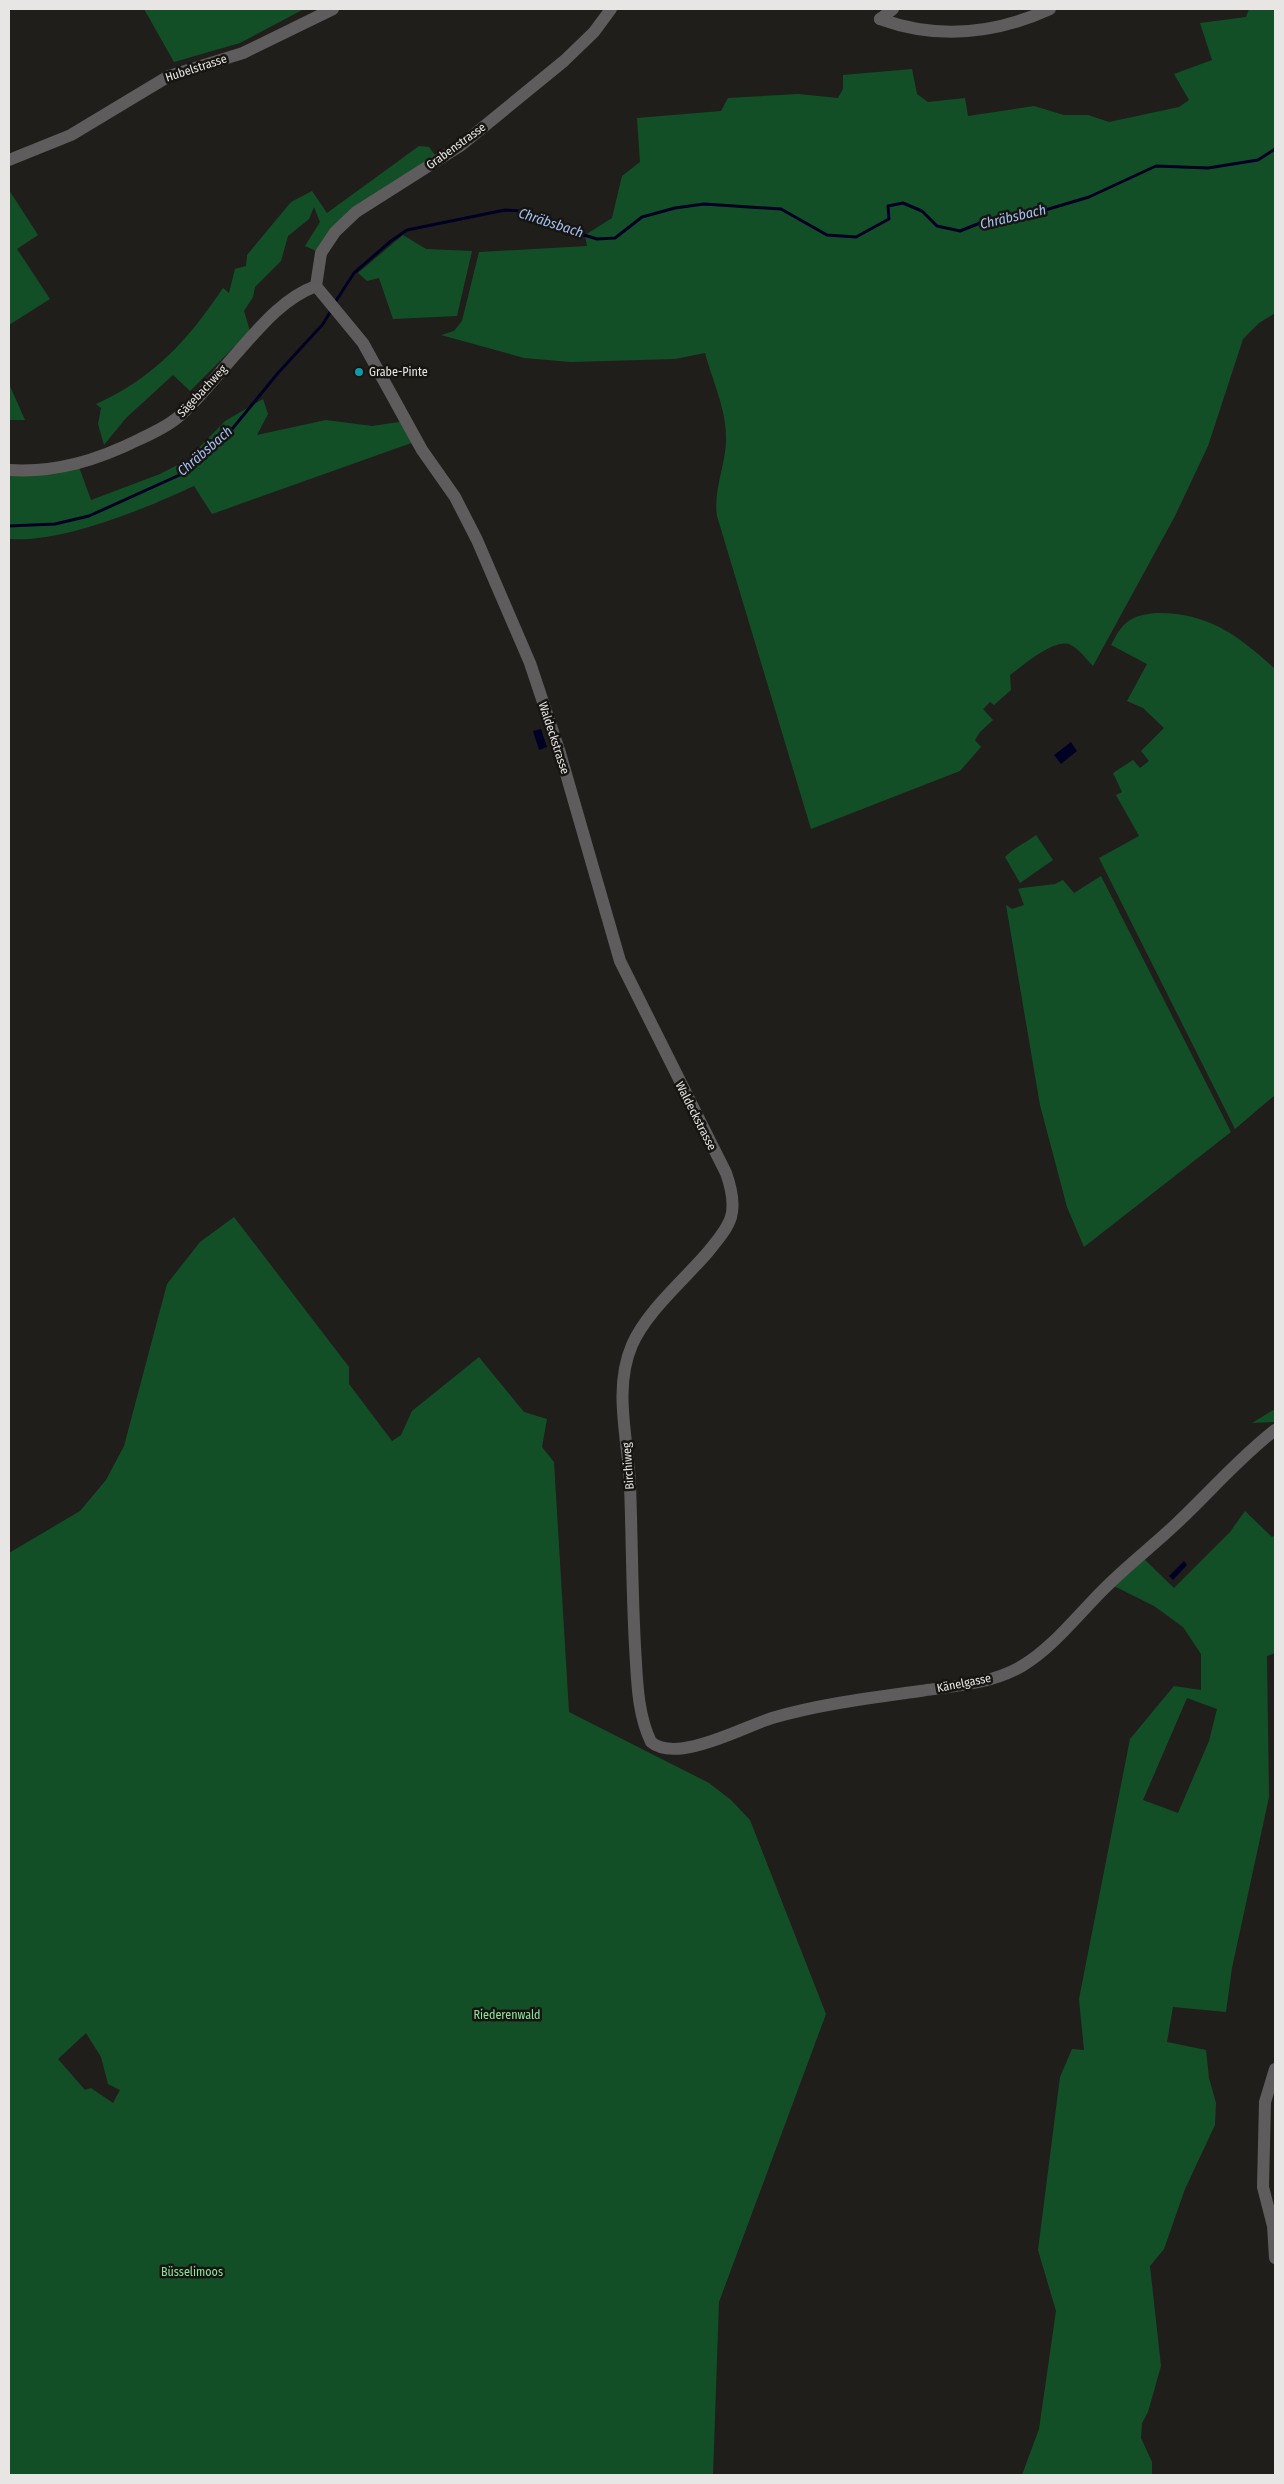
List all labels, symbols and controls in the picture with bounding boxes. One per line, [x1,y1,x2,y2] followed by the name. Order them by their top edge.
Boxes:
[164,51,229,85] street label: Hubelstrasse
[424,120,488,172] street label: Grabenstrasse
[978,201,1048,233] water label: Chräbsbach
[516,205,586,241] water label: Chräbsbach
[174,362,230,420] street label: Sägebachweg
[369,365,428,379] place label: Grabe-Pinte
[353,366,365,378] marker: Grabe-Pinte
[174,423,236,479] water label: Chräbsbach
[536,700,572,776] street label: Waldeckstrasse
[673,1079,719,1153] street label: Waldeckstrasse
[619,1442,637,1490] street label: Birchiweg
[936,1671,992,1695] street label: Känelgasse
[474,2008,540,2022] park label: Riederenwald
[161,2265,223,2279] park label: Büsselimoos

